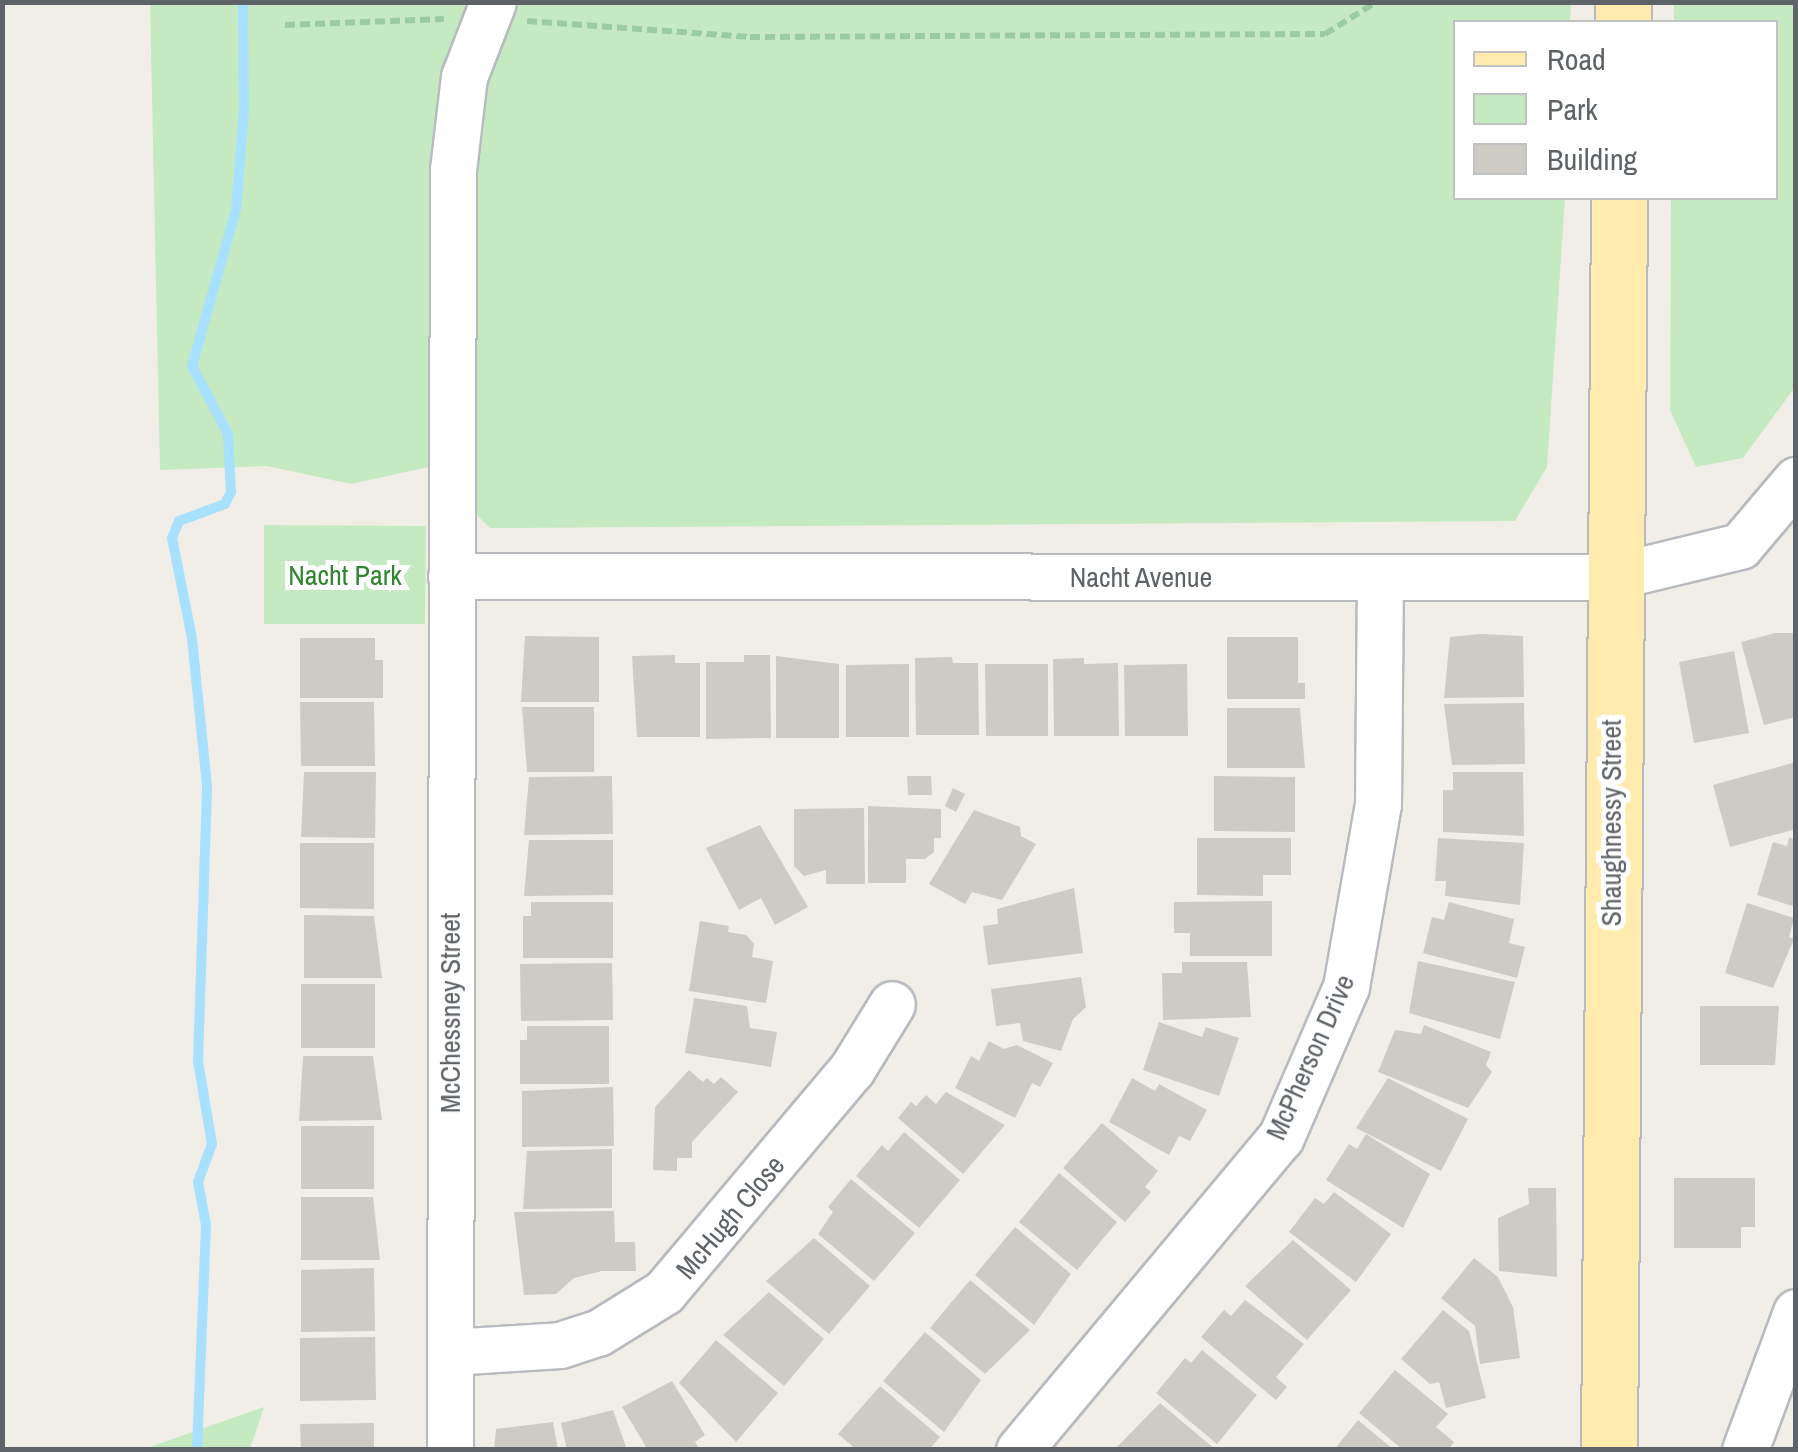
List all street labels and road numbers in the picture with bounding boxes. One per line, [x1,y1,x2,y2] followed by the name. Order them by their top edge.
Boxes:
[1069,560,1213,594] street label: Nacht Avenue
[1594,720,1628,926] street label: Shaughnessy Street
[433,913,467,1113] street label: McChessney Street
[1259,969,1361,1145] street label: McPherson Drive
[669,1149,791,1285] street label: McHugh Close

